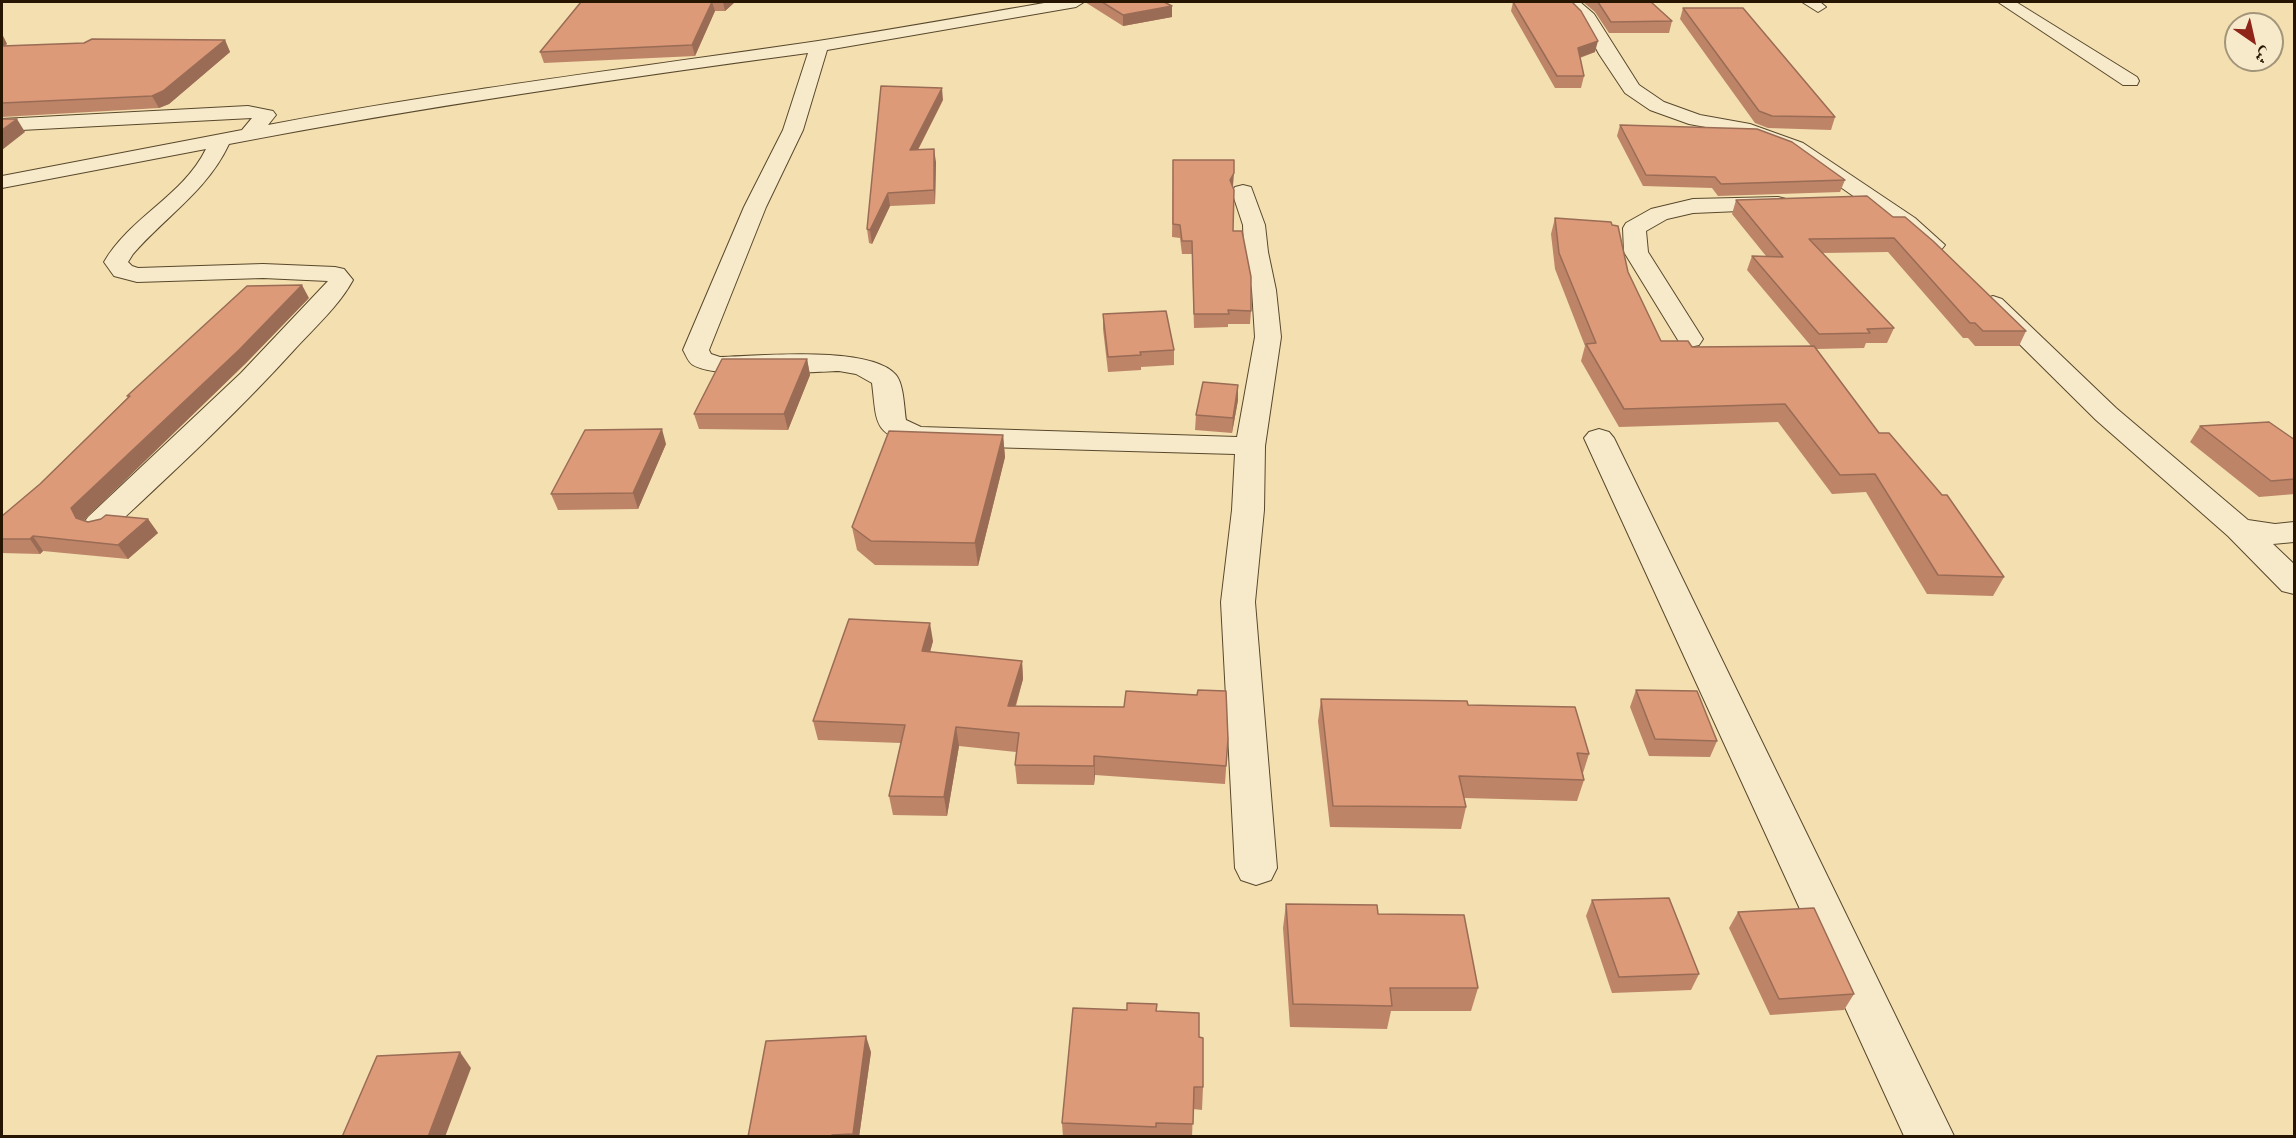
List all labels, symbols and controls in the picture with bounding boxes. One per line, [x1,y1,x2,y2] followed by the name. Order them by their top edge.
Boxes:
[2224,12,2284,72] north arrow
[2251,43,2275,68] text: ش

